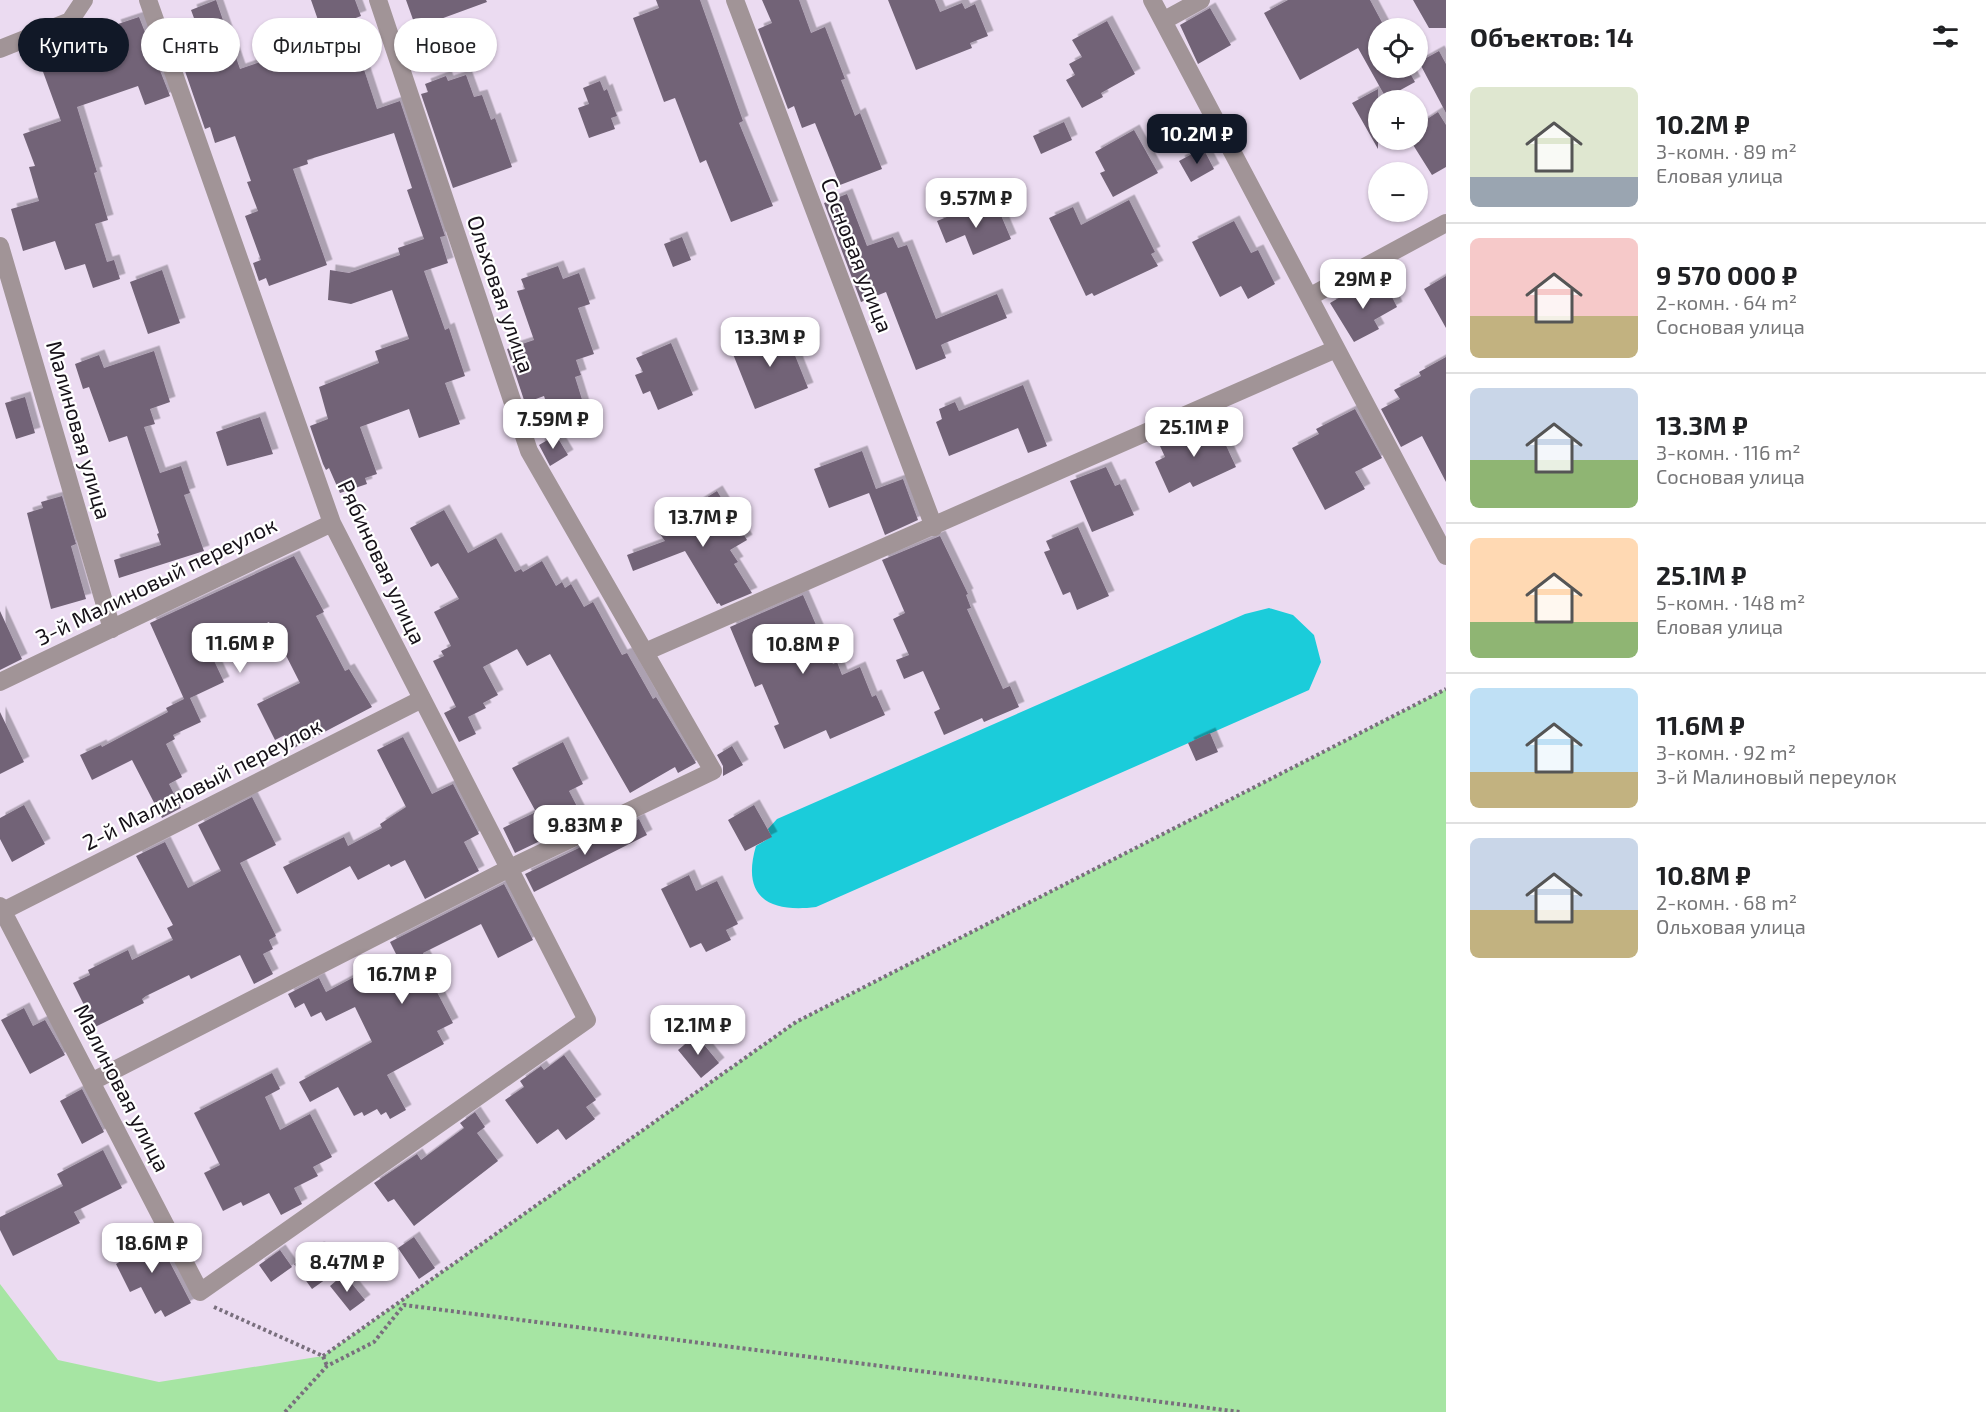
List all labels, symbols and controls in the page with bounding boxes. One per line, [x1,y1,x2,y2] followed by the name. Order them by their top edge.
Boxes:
[18,18,129,72] chip: Купить
[141,18,240,72] chip: Снять
[252,18,382,72] chip: Фильтры
[394,18,497,72] chip: Новое
[1368,18,1428,222] map controls
[1368,18,1428,78] button: locate
[1929,20,1962,53] icon: filters
[1470,21,1634,52] text: Объектов: 14
[1368,90,1428,150] button: +
[1656,108,1750,139] text: 10.2M ₽
[1518,111,1590,183] icon: home
[1142,114,1252,165] pin: 10.2M ₽
[1161,121,1233,145] text: 10.2M ₽
[1656,139,1797,163] text: 3-комн. · 89 m²
[1368,162,1428,222] button: −
[1656,163,1783,187] text: Еловая улица
[816,174,899,336] street label: Сосновая улица
[921,178,1031,229] pin: 9.57M ₽
[940,185,1012,209] text: 9.57M ₽
[462,211,541,376] street label: Ольховая улица
[1321,259,1405,310] pin: 29M ₽
[1656,259,1797,290] text: 9 570 000 ₽
[1518,262,1590,334] icon: home
[1334,266,1392,290] text: 29M ₽
[1656,290,1797,314] text: 2-комн. · 64 m²
[1656,314,1805,338] text: Сосновая улица
[715,317,825,368] pin: 13.3M ₽
[735,324,805,348] text: 13.3M ₽
[41,337,118,522] street label: Малиновая улица
[498,399,608,450] pin: 7.59M ₽
[517,406,589,430] text: 7.59M ₽
[1139,407,1249,458] pin: 25.1M ₽
[1656,409,1748,440] text: 13.3M ₽
[1518,412,1590,484] icon: home
[1159,414,1229,438] text: 25.1M ₽
[1656,440,1801,464] text: 3-комн. · 116 m²
[1656,464,1805,488] text: Сосновая улица
[333,475,432,648] street label: Рябиновая улица
[648,497,758,548] pin: 13.7M ₽
[668,504,738,528] text: 13.7M ₽
[31,510,281,651] street label: 3-й Малиновый переулок
[1656,559,1747,590] text: 25.1M ₽
[1518,562,1590,634] icon: home
[1656,590,1805,614] text: 5-комн. · 148 m²
[1656,614,1783,638] text: Еловая улица
[185,623,295,674] pin: 11.6M ₽
[748,624,858,675] pin: 10.8M ₽
[206,630,274,654] text: 11.6M ₽
[766,631,840,655] text: 10.8M ₽
[1656,709,1745,740] text: 11.6M ₽
[78,711,326,856] street label: 2-й Малиновый переулок
[1518,712,1590,784] icon: home
[1656,740,1796,764] text: 3-комн. · 92 m²
[1656,764,1897,788] text: 3-й Малиновый переулок
[530,805,640,856] pin: 9.83M ₽
[548,812,622,836] text: 9.83M ₽
[1656,859,1751,890] text: 10.8M ₽
[1518,862,1590,934] icon: home
[1656,890,1797,914] text: 2-комн. · 68 m²
[1656,914,1806,938] text: Ольховая улица
[347,954,457,1005] pin: 16.7M ₽
[367,961,437,985] text: 16.7M ₽
[68,999,176,1176] street label: Малиновая улица
[643,1005,753,1056] pin: 12.1M ₽
[664,1012,732,1036] text: 12.1M ₽
[97,1223,207,1274] pin: 18.6M ₽
[116,1230,188,1254] text: 18.6M ₽
[292,1242,402,1293] pin: 8.47M ₽
[310,1249,385,1273] text: 8.47M ₽

